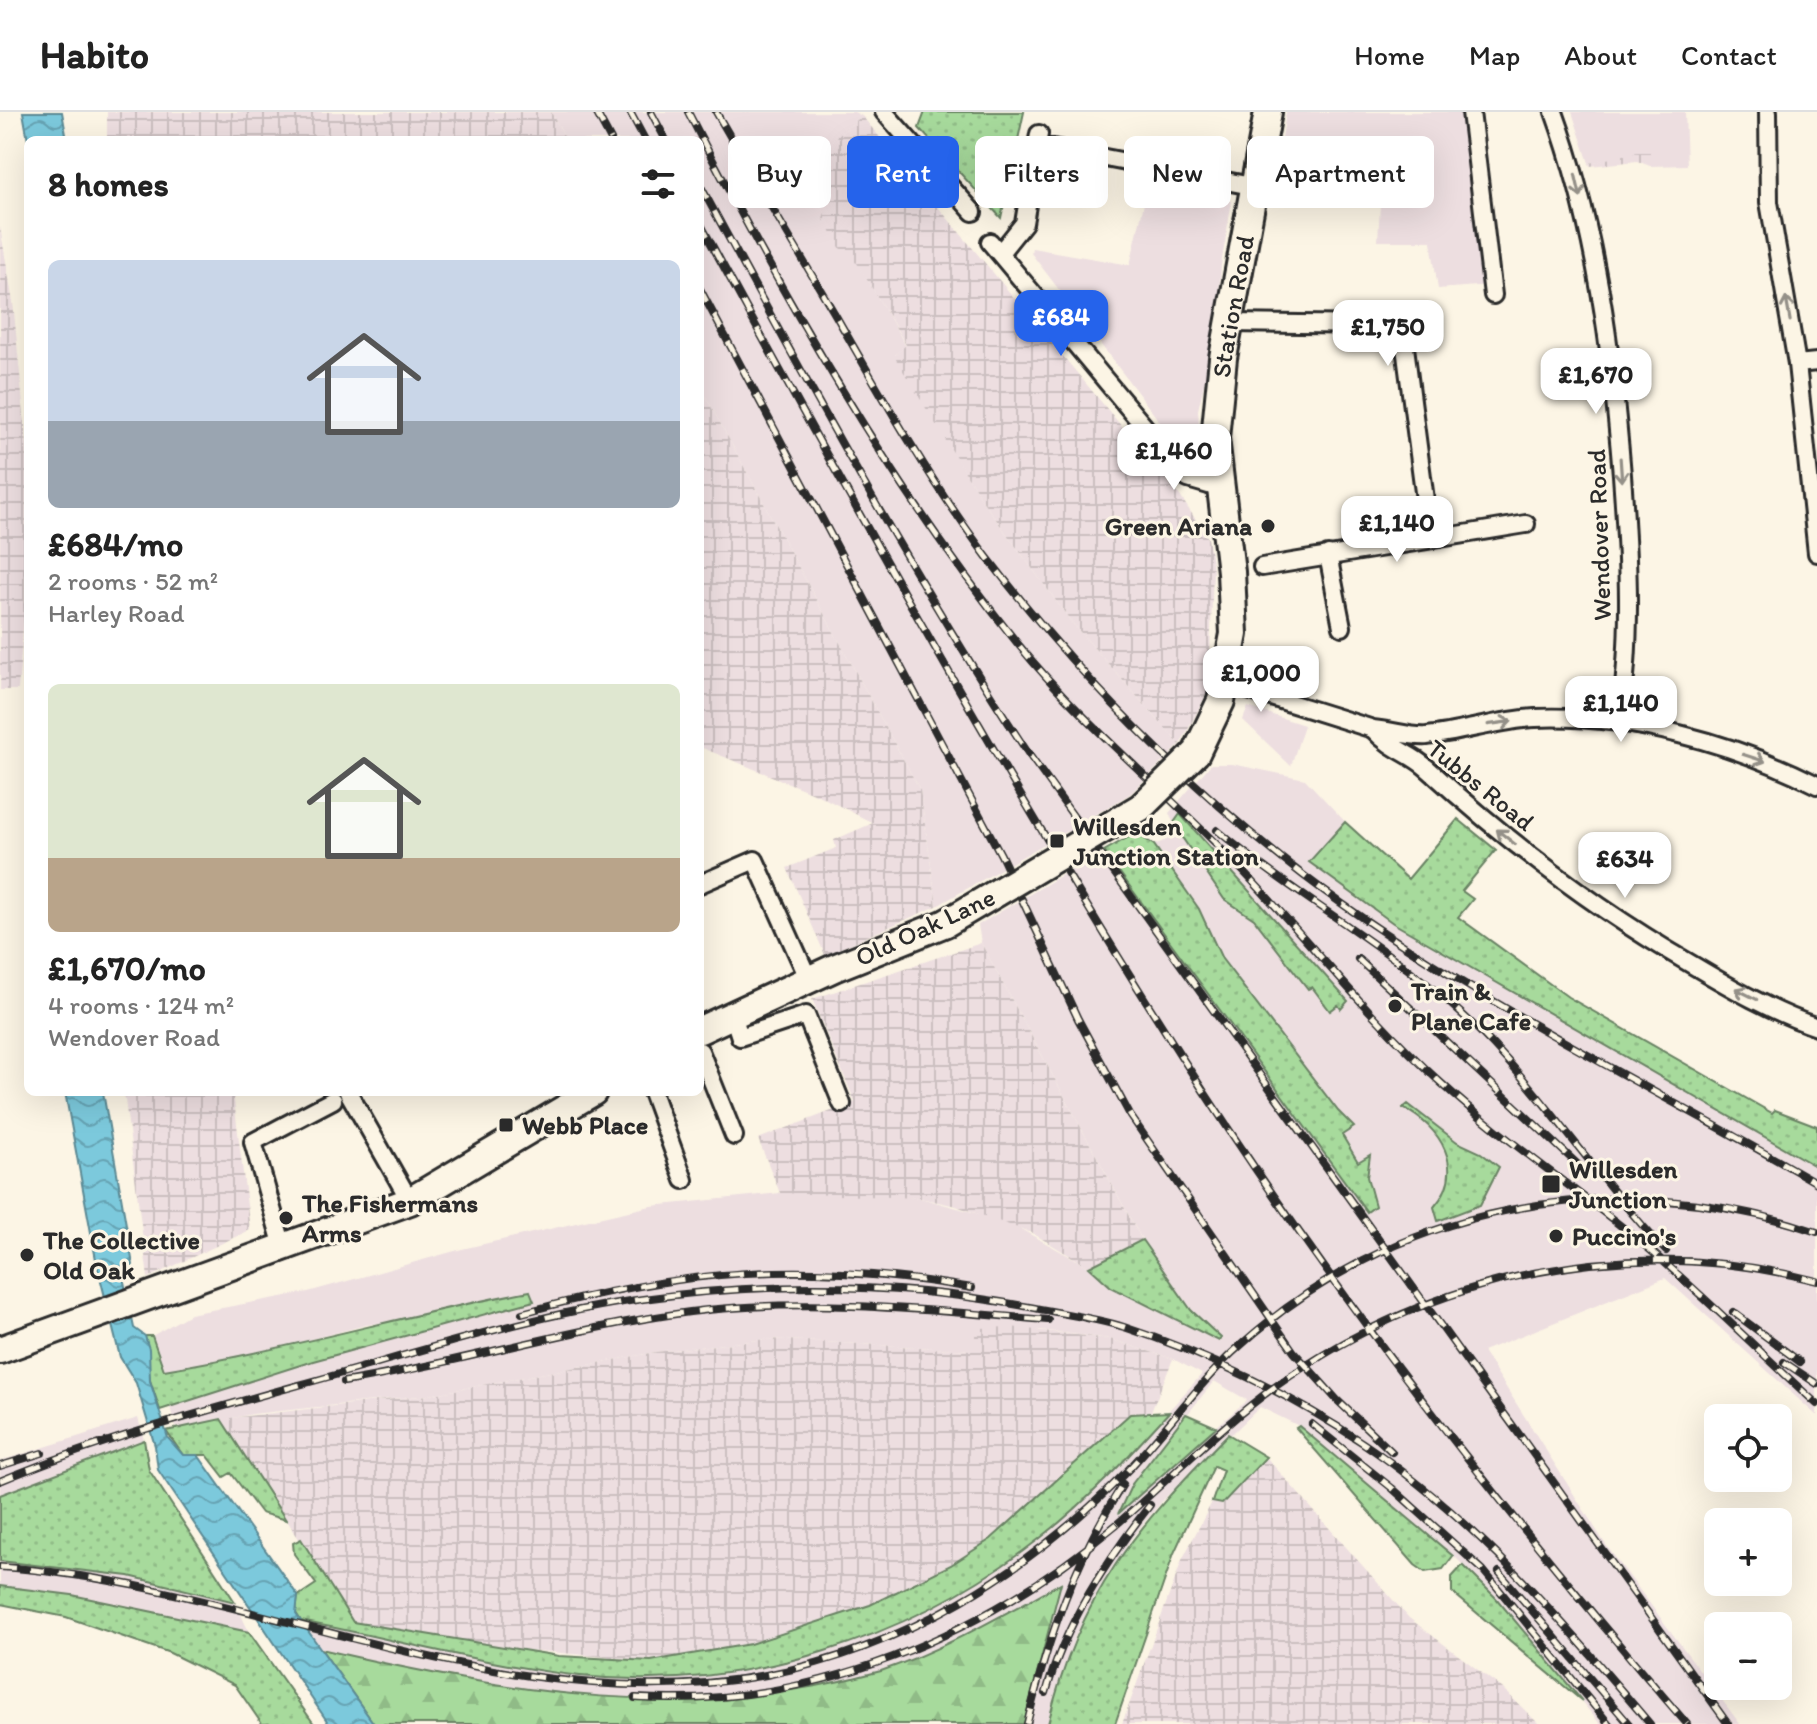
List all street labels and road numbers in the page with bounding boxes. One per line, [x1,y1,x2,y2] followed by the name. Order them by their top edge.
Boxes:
[1205,232,1261,379] street label: Station Road
[1580,448,1618,621] street label: Wendover Road
[1421,732,1542,838] street label: Tubbs Road
[850,881,1000,973] street label: Old Oak Lane

